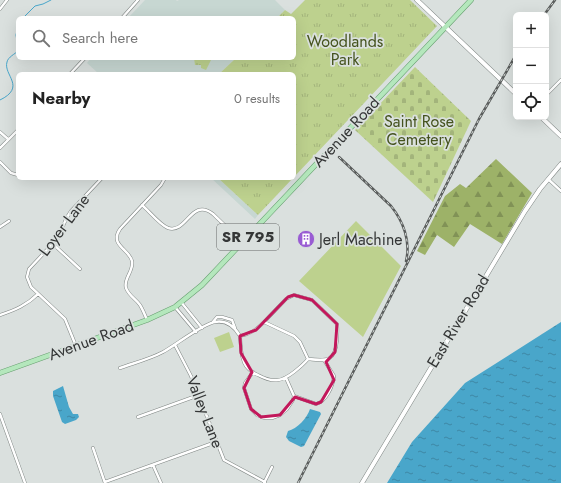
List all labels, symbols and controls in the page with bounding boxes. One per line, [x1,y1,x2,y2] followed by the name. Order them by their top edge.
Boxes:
[513,12,549,120] map controls
[513,12,549,48] button: +
[16,16,296,60] search box
[30,27,52,49] icon: search
[62,27,138,49] text: Search here
[307,30,383,71] park label: Woodlands Park
[513,48,549,84] button: −
[513,84,549,120] button: locate
[32,86,90,110] text: Nearby
[234,89,280,108] text: 0 results
[307,92,385,172] street label: Avenue Road
[384,110,454,151] park label: Saint Rose Cemetery
[33,189,95,261] street label: Loyer Lane
[217,224,279,250] road number: SR 795
[317,228,403,251] place label: Jerl Machine
[296,229,316,249] building icon: Jerl Machine
[421,270,495,372] street label: East River Road
[45,314,137,366] street label: Avenue Road
[181,373,229,451] street label: Valley Lane

